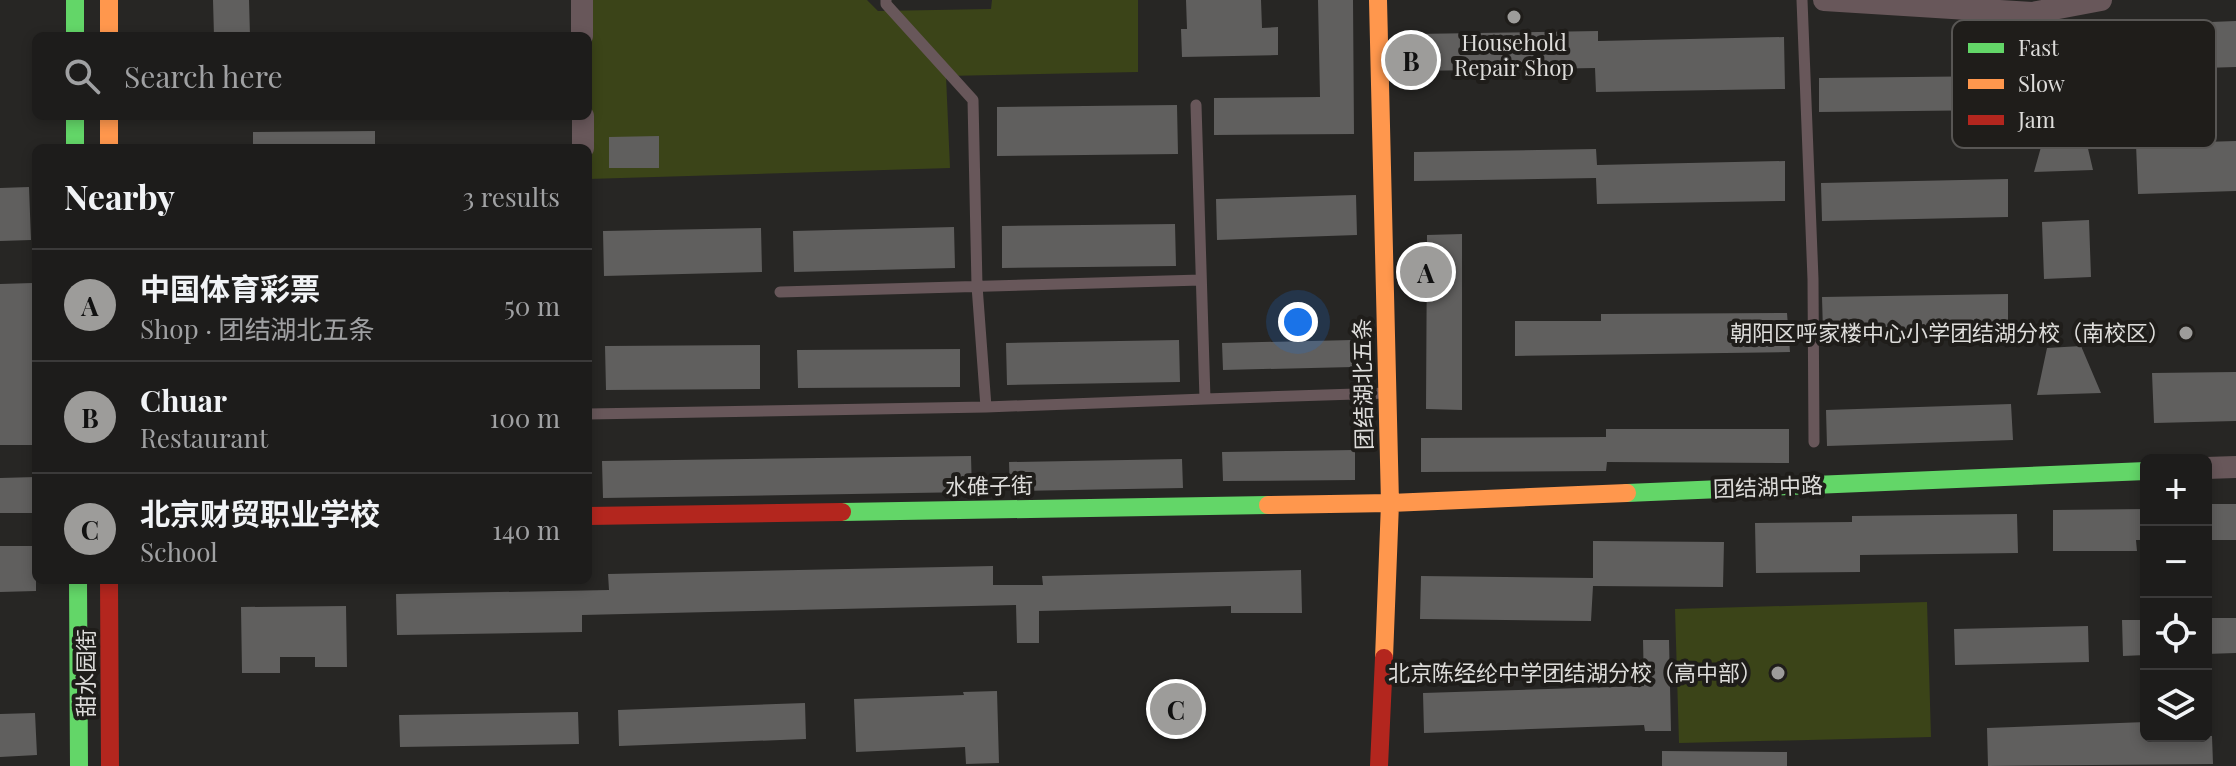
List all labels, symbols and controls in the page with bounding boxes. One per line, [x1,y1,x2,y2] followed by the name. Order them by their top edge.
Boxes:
[1505,8,1523,26] marker: Household Repair Shop
[1952,20,2216,148] legend
[1454,27,1574,82] place label: Household Repair Shop
[1385,30,1437,90] pin: B
[32,32,592,120] search box
[2018,32,2060,62] text: Fast
[60,54,104,98] icon: search
[124,56,283,96] text: Search here
[2018,68,2065,98] text: Slow
[2017,104,2056,134] text: Jam
[64,173,175,219] text: Nearby
[463,179,560,214] text: 3 results
[1400,242,1452,302] pin: A
[140,268,320,308] text: 中国体育彩票
[81,288,99,323] text: A
[504,288,560,323] text: 50 m
[1278,302,1318,342] your location
[140,311,375,346] text: Shop · 团结湖北五条
[1730,317,2170,347] place label: 朝阳区呼家楼中心小学团结湖分校（南校区）
[1346,318,1378,450] street label: 团结湖北五条
[2177,324,2195,342] marker: 朝阳区呼家楼中心小学团结湖分校（南校区）
[140,380,227,420] text: Chuar
[81,400,99,435] text: B
[490,400,560,435] text: 100 m
[140,420,268,455] text: Restaurant
[2140,454,2212,742] map controls
[2140,454,2212,526] button: +
[945,469,1033,501] street label: 水碓子街
[1712,469,1823,503] street label: 团结湖中路
[140,493,380,533] text: 北京财贸职业学校
[81,512,99,547] text: C
[492,512,560,547] text: 140 m
[2140,526,2212,598] button: −
[140,534,218,569] text: School
[2140,598,2212,670] button: locate
[70,629,100,717] street label: 甜水园街
[1388,657,1762,687] place label: 北京陈经纶中学团结湖分校（高中部）
[1769,664,1787,682] marker: 北京陈经纶中学团结湖分校（高中部）
[2140,670,2212,742] button: layers
[1150,679,1202,739] pin: C

